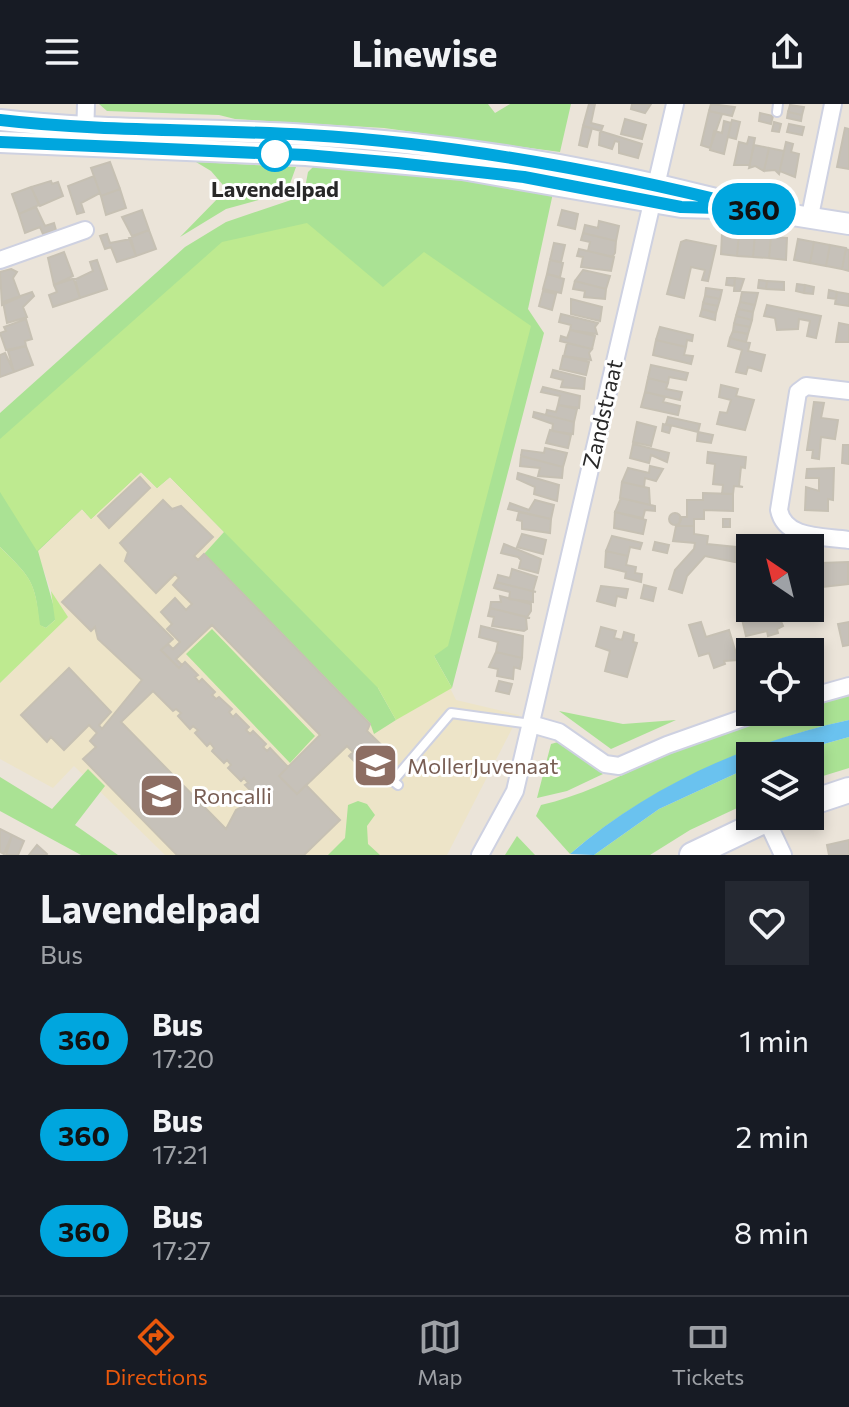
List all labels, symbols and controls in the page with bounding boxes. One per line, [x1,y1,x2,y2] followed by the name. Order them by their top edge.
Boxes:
[40,30,84,74] icon: menu
[352,30,497,74] text: Linewise
[765,30,809,74] icon: share
[258,137,292,171] marker: Lavendelpad
[211,175,339,202] place label: Lavendelpad
[708,183,800,235] line badge: 360
[728,192,780,226] text: 360
[576,357,628,471] street label: Zandstraat
[736,534,824,622] north arrow
[736,534,824,830] map controls
[736,638,824,726] button: locate
[352,741,400,789] school or university icon: MollerJuvenaat
[736,742,824,830] button: layers
[407,752,559,779] place label: MollerJuvenaat
[138,771,186,819] school or university icon: Roncalli
[193,782,272,809] place label: Roncalli
[725,881,809,965] button: heart
[40,884,261,931] text: Lavendelpad
[40,938,83,969] text: Bus
[152,1005,203,1042] text: Bus
[739,1021,809,1058] text: 1 min
[58,1022,110,1056] text: 360
[152,1042,214,1073] text: 17:20
[152,1101,203,1138] text: Bus
[736,1117,809,1154] text: 2 min
[58,1118,110,1152] text: 360
[152,1138,209,1169] text: 17:21
[152,1197,203,1234] text: Bus
[734,1213,809,1250] text: 8 min
[58,1214,110,1248] text: 360
[152,1234,211,1265] text: 17:27
[105,1315,208,1390] tab: Directions
[417,1315,463,1390] tab: Map
[672,1315,744,1390] tab: Tickets

